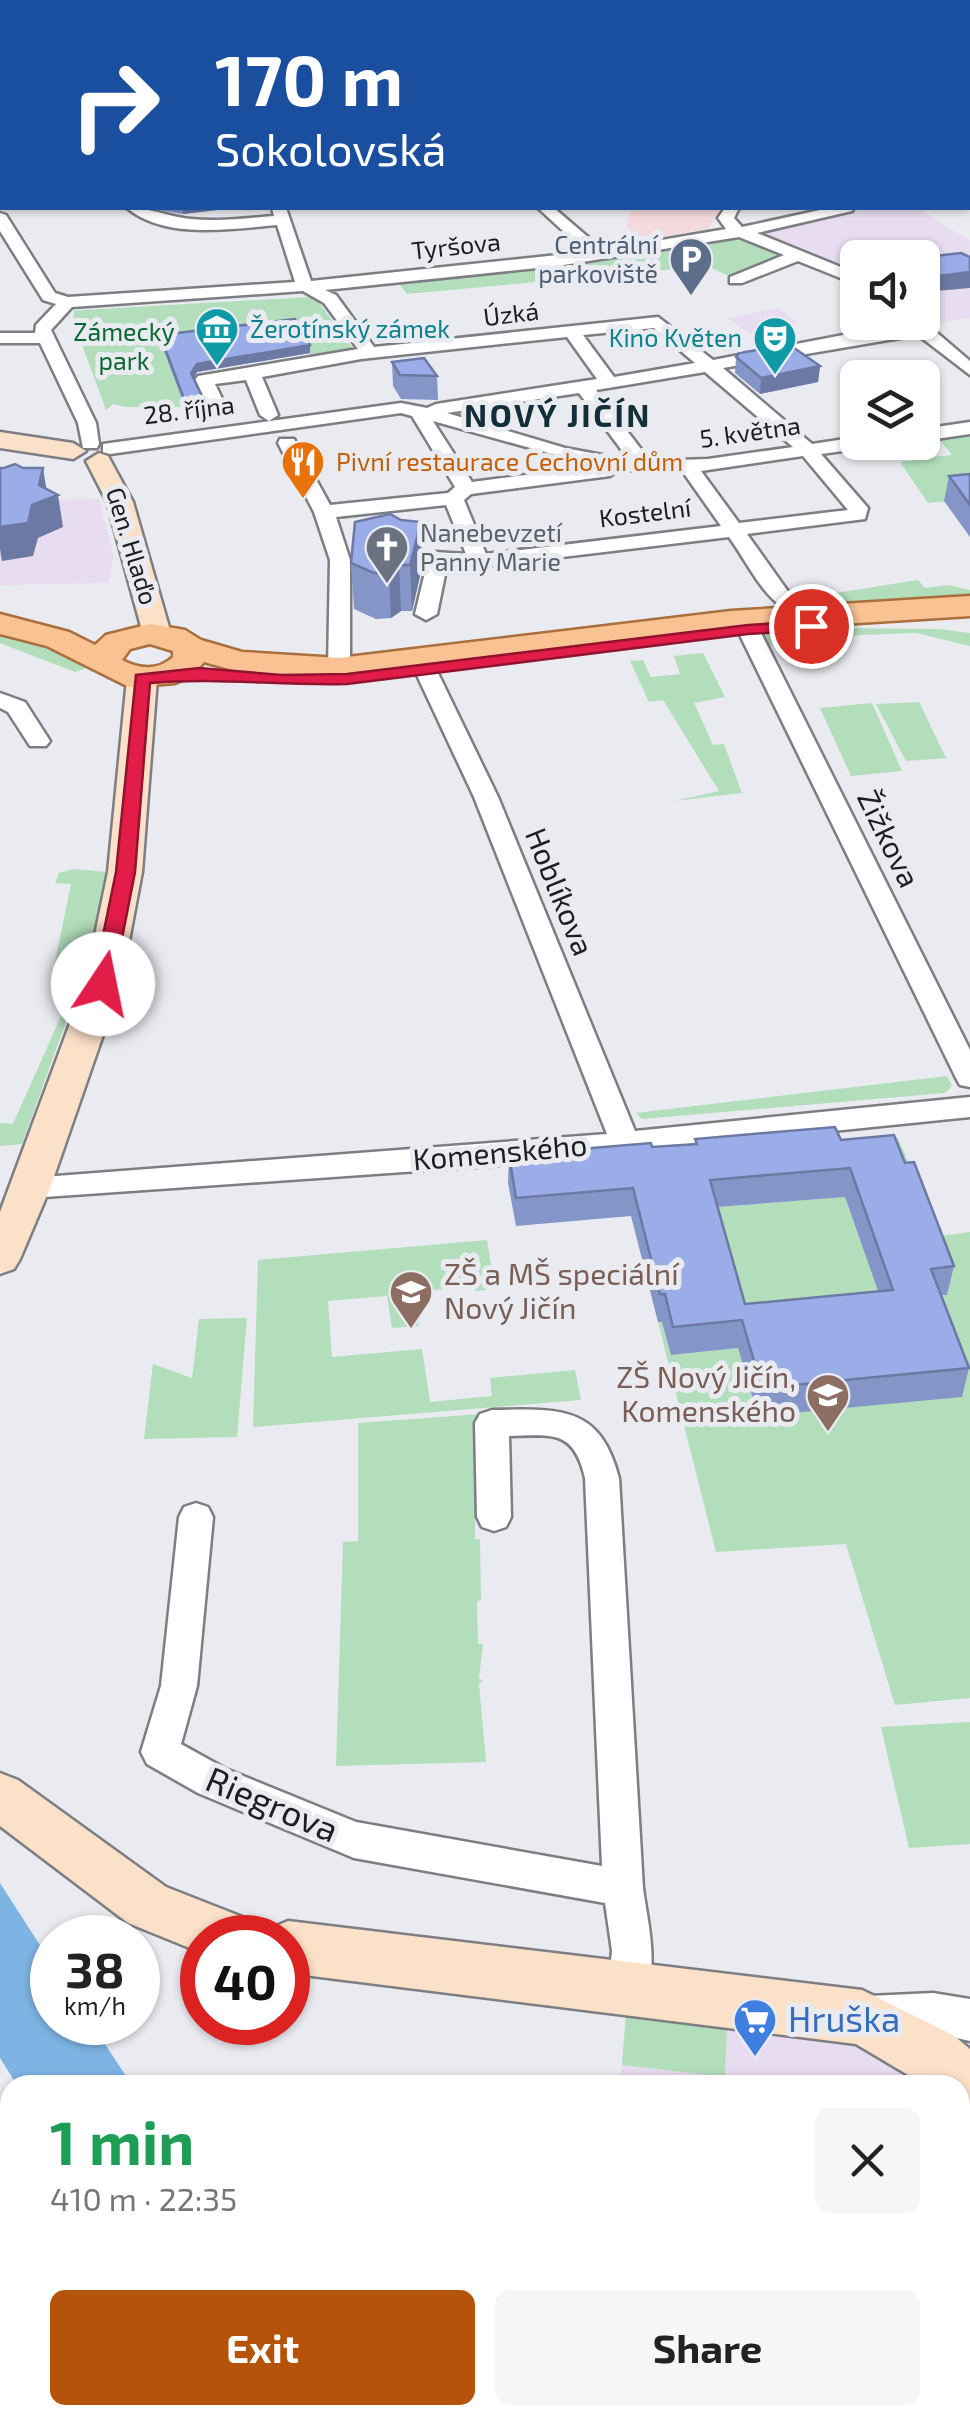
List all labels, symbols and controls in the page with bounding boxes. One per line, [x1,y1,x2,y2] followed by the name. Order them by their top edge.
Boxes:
[215,36,403,120] text: 170 m
[50,40,180,170] icon: right
[215,121,447,175] text: Sokolovská
[410,225,502,265] street label: Tyršova
[538,229,659,288] place label: Centrální parkoviště
[668,236,714,297] parking icon: Centrální parkoviště
[840,240,940,460] map controls
[840,240,940,340] button: sound
[481,295,540,331] street label: Úzká
[194,306,240,367] museum icon: Žerotínský zámek
[250,313,450,343] place label: Žerotínský zámek
[752,315,798,376] theatre icon: Kino Květen
[73,316,175,375] park label: Zámecký park
[609,322,742,352] place label: Kino Květen
[840,360,940,460] button: layers
[142,389,236,429] street label: 28. října
[464,395,652,433] district label: NOVÝ JIČÍN
[697,409,802,453] street label: 5. května
[280,439,326,500] restaurant icon: Pivní restaurace Cechovní dům
[336,446,683,476] place label: Pivní restaurace Cechovní dům
[101,483,165,608] street label: Gen. Hlaďo
[597,491,693,533] street label: Kostelní
[420,517,563,576] place label: Nanebevzetí Panny Marie
[364,524,410,585] church icon: Nanebevzetí Panny Marie
[769,584,854,669] pin
[784,599,839,654] icon: arrive
[851,784,929,893] street label: Žižkova
[519,822,603,960] street label: Hoblíkova
[51,932,155,1036] position arrow
[411,1125,588,1177] street label: Komenského
[444,1255,680,1325] place label: ZŠ a MŠ speciální Nový Jičín
[388,1269,434,1330] school or university icon: ZŠ a MŠ speciální Nový Jičín
[616,1358,796,1428] place label: ZŠ Nový Jičín, Komenského
[805,1372,851,1433] school or university icon: ZŠ Nový Jičín, Komenského
[200,1757,345,1850] street label: Riegrova
[180,1915,310,2045] speed limit sign: 40
[65,1938,125,1998] text: 38
[64,1990,126,2020] text: km/h
[732,1997,778,2058] supermarket icon: Hruška
[788,1997,900,2039] place label: Hruška
[50,2105,194,2177] text: 1 min
[815,2108,920,2213] button: close
[50,2179,237,2217] text: 410 m · 22:35
[50,2290,475,2405] button: Exit
[495,2290,920,2405] button: Share

